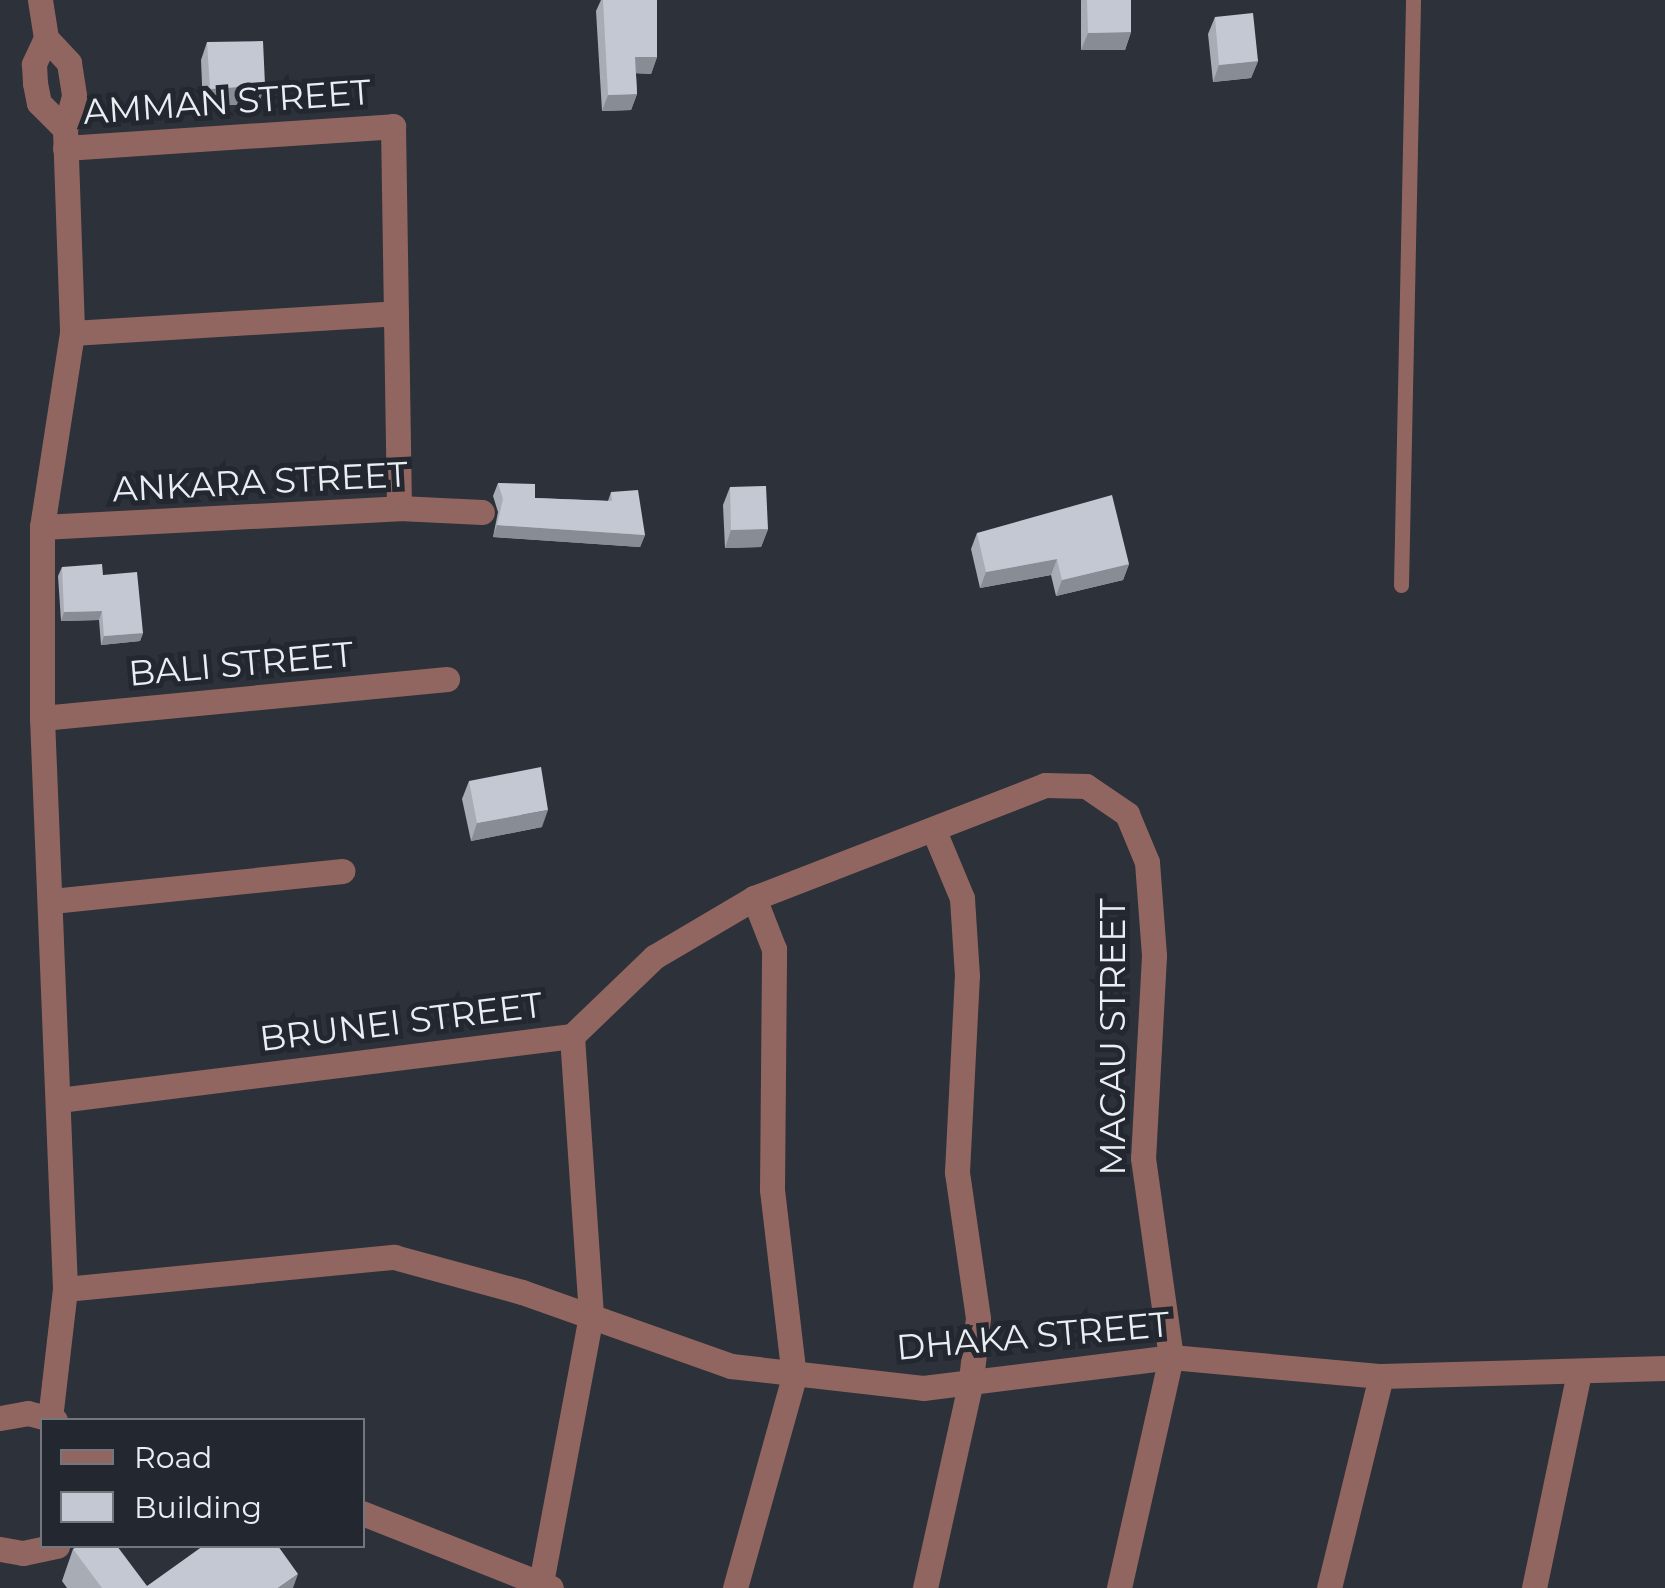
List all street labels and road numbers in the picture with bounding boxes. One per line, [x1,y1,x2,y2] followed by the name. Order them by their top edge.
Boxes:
[82,71,372,133] street label: AMMAN STREET
[111,453,409,511] street label: ANKARA STREET
[127,633,355,695] street label: BALI STREET
[1092,898,1134,1176] street label: MACAU STREET
[257,984,545,1060] street label: BRUNEI STREET
[895,1303,1171,1369] street label: DHAKA STREET

